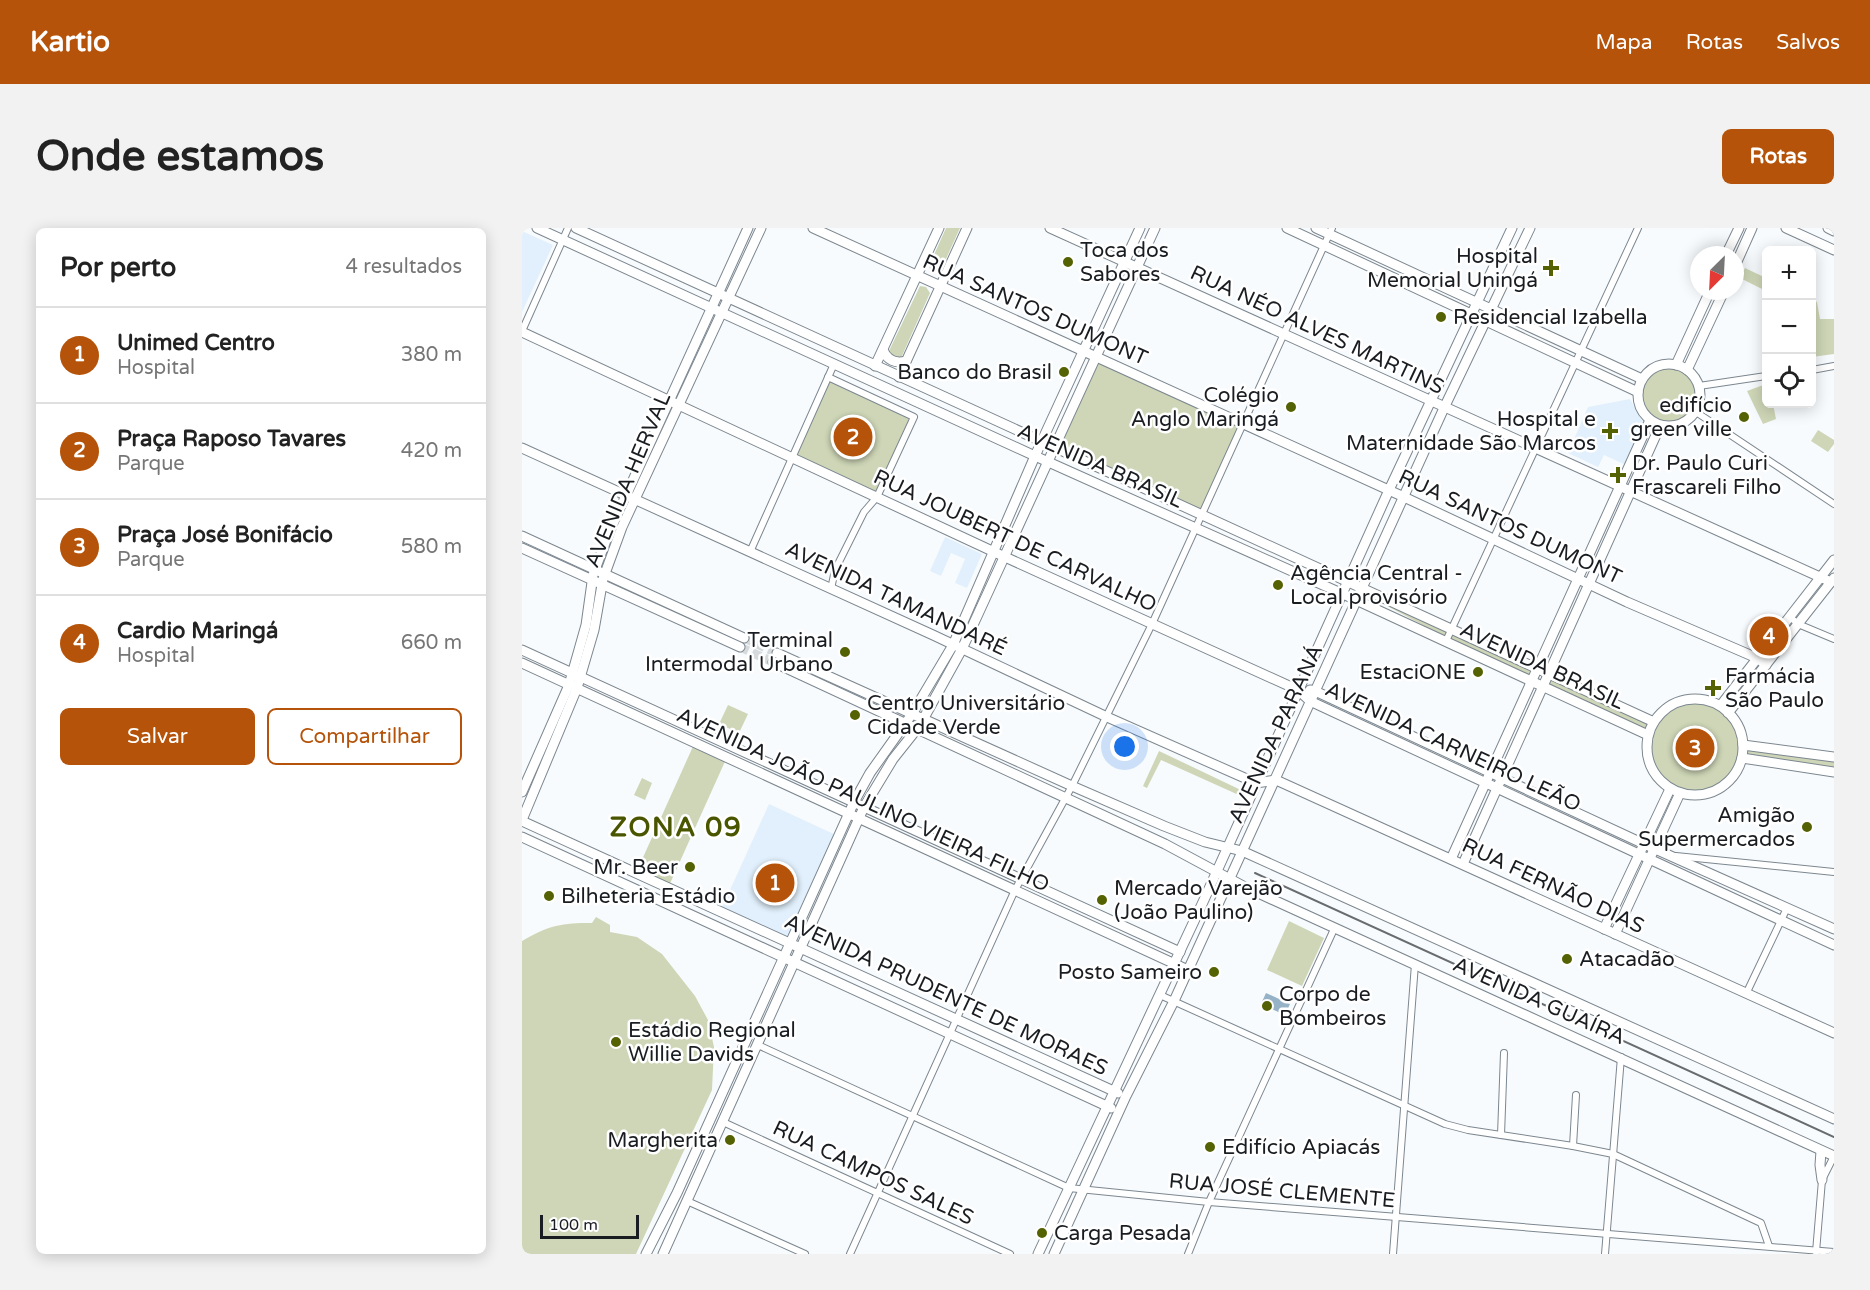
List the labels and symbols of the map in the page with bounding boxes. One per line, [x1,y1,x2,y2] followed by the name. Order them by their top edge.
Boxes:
[1080,238,1169,287] place label: Toca dos Sabores
[1367,244,1538,293] place label: Hospital Memorial Uningá
[1690,246,1744,300] north arrow
[919,249,1151,371] street label: RUA SANTOS DUMONT
[1061,255,1075,269] marker: Toca dos Sabores
[1542,259,1560,277] marker: Hospital Memorial Uningá
[1186,260,1448,400] street label: RUA NÉO ALVES MARTINS
[1453,305,1648,330] place label: Residencial Izabella
[1434,310,1448,324] marker: Residencial Izabella
[897,360,1052,385] place label: Banco do Brasil
[1057,365,1071,379] marker: Banco do Brasil
[1131,383,1279,432] place label: Colégio Anglo Maringá
[580,389,676,571] street label: AVENIDA HERVAL
[1630,393,1732,442] place label: edifício green ville
[1284,400,1298,414] marker: Colégio Anglo Maringá
[1346,407,1596,456] place label: Hospital e Maternidade São Marcos
[1737,410,1751,424] marker: edifício green ville
[834,414,872,460] pin: 2
[1013,418,1187,514] street label: AVENIDA BRASIL
[1601,422,1619,440] marker: Hospital e Maternidade São Marcos
[1632,451,1781,500] place label: Dr. Paulo Curi Frascareli Filho
[869,464,1161,618] street label: RUA JOUBERT DE CARVALHO
[1394,464,1626,590] street label: RUA SANTOS DUMONT
[1609,466,1627,484] marker: Dr. Paulo Curi Frascareli Filho
[781,537,1011,661] street label: AVENIDA TAMANDARÉ
[1290,561,1463,610] place label: Agência Central - Local provisório
[1271,578,1285,592] marker: Agência Central - Local provisório
[1750,614,1788,658] pin: 4
[1456,617,1628,715] street label: AVENIDA BRASIL
[645,628,833,677] place label: Terminal Intermodal Urbano
[1224,641,1328,827] street label: AVENIDA PARANÁ
[838,645,852,659] marker: Terminal Intermodal Urbano
[1359,660,1466,685] place label: EstaciONE
[1725,664,1824,713] place label: Farmácia São Paulo
[1471,665,1485,679] marker: EstaciONE
[1321,677,1585,817] street label: AVENIDA CARNEIRO LEÃO
[1706,681,1720,695] marker: Farmácia São Paulo
[867,691,1065,740] place label: Centro Universitário Cidade Verde
[673,702,1053,898] street label: AVENIDA JOÃO PAULINO VIEIRA FILHO
[848,708,862,722] marker: Centro Universitário Cidade Verde
[1676,726,1714,770] pin: 3
[1110,732,1139,761] your location
[1638,803,1795,852] place label: Amigão Supermercados
[610,811,742,844] district label: ZONA 09
[1800,820,1814,834] marker: Amigão Supermercados
[1458,833,1648,939] street label: RUA FERNÃO DIAS
[593,855,678,880] place label: Mr. Beer
[683,860,697,874] marker: Mr. Beer
[756,860,794,906] pin: 1
[1114,876,1283,925] place label: Mercado Varejão (João Paulino)
[561,884,735,909] place label: Bilheteria Estádio
[542,889,556,903] marker: Bilheteria Estádio
[1095,893,1109,907] marker: Mercado Varejão (João Paulino)
[780,909,1112,1081] street label: AVENIDA PRUDENTE DE MORAES
[1579,947,1675,972] place label: Atacadão
[1449,952,1629,1050] street label: AVENIDA GUAÍRA
[1560,952,1574,966] marker: Atacadão
[1058,960,1202,985] place label: Posto Sameiro
[1207,965,1221,979] marker: Posto Sameiro
[1279,982,1386,1031] place label: Corpo de Bombeiros
[1260,999,1274,1013] marker: Corpo de Bombeiros
[628,1018,796,1067] place label: Estádio Regional Willie Davids
[609,1035,623,1049] marker: Estádio Regional Willie Davids
[769,1115,977,1231] street label: RUA CAMPOS SALES
[607,1128,718,1153] place label: Margherita
[723,1133,737,1147] marker: Margherita
[1222,1135,1380,1160] place label: Edifício Apiacás
[1203,1140,1217,1154] marker: Edifício Apiacás
[1168,1169,1396,1213] street label: RUA JOSÉ CLEMENTE
[540,1212,639,1240] scale bar
[1054,1221,1191,1246] place label: Carga Pesada
[1035,1226,1049,1240] marker: Carga Pesada

